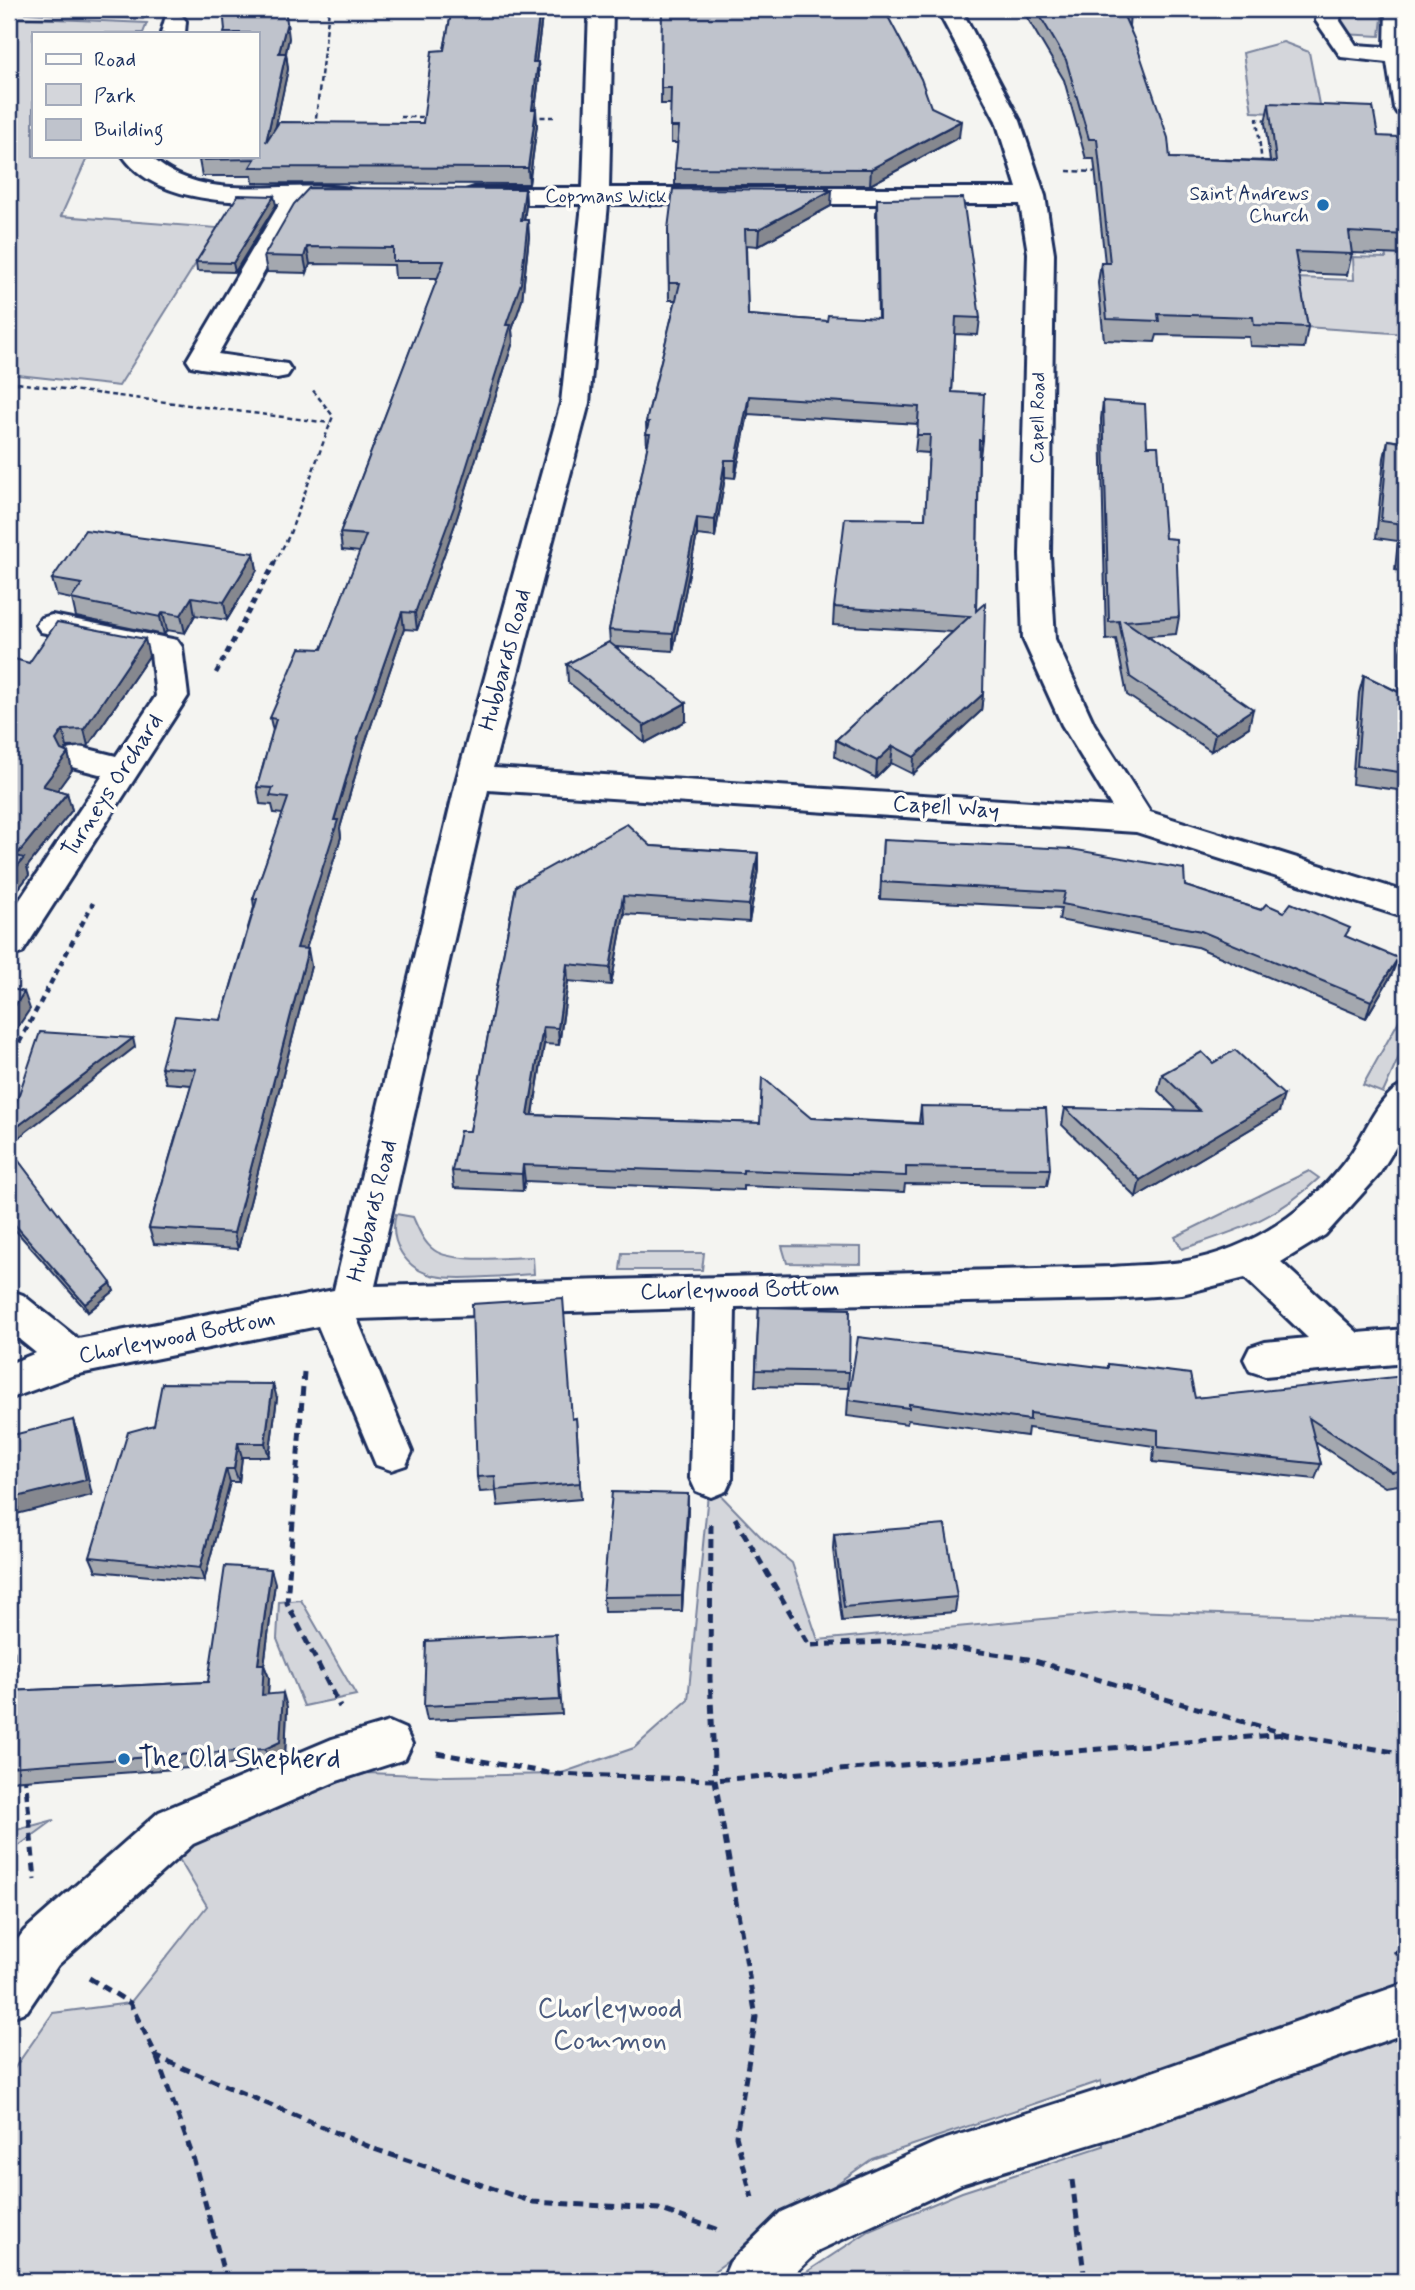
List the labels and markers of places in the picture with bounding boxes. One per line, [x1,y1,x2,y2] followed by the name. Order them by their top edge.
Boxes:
[1190,182,1309,229] place label: Saint Andrews Church
[1315,197,1331,213] marker: Saint Andrews Church
[138,1741,341,1778] place label: The Old Shepherd
[116,1751,132,1767] marker: The Old Shepherd

